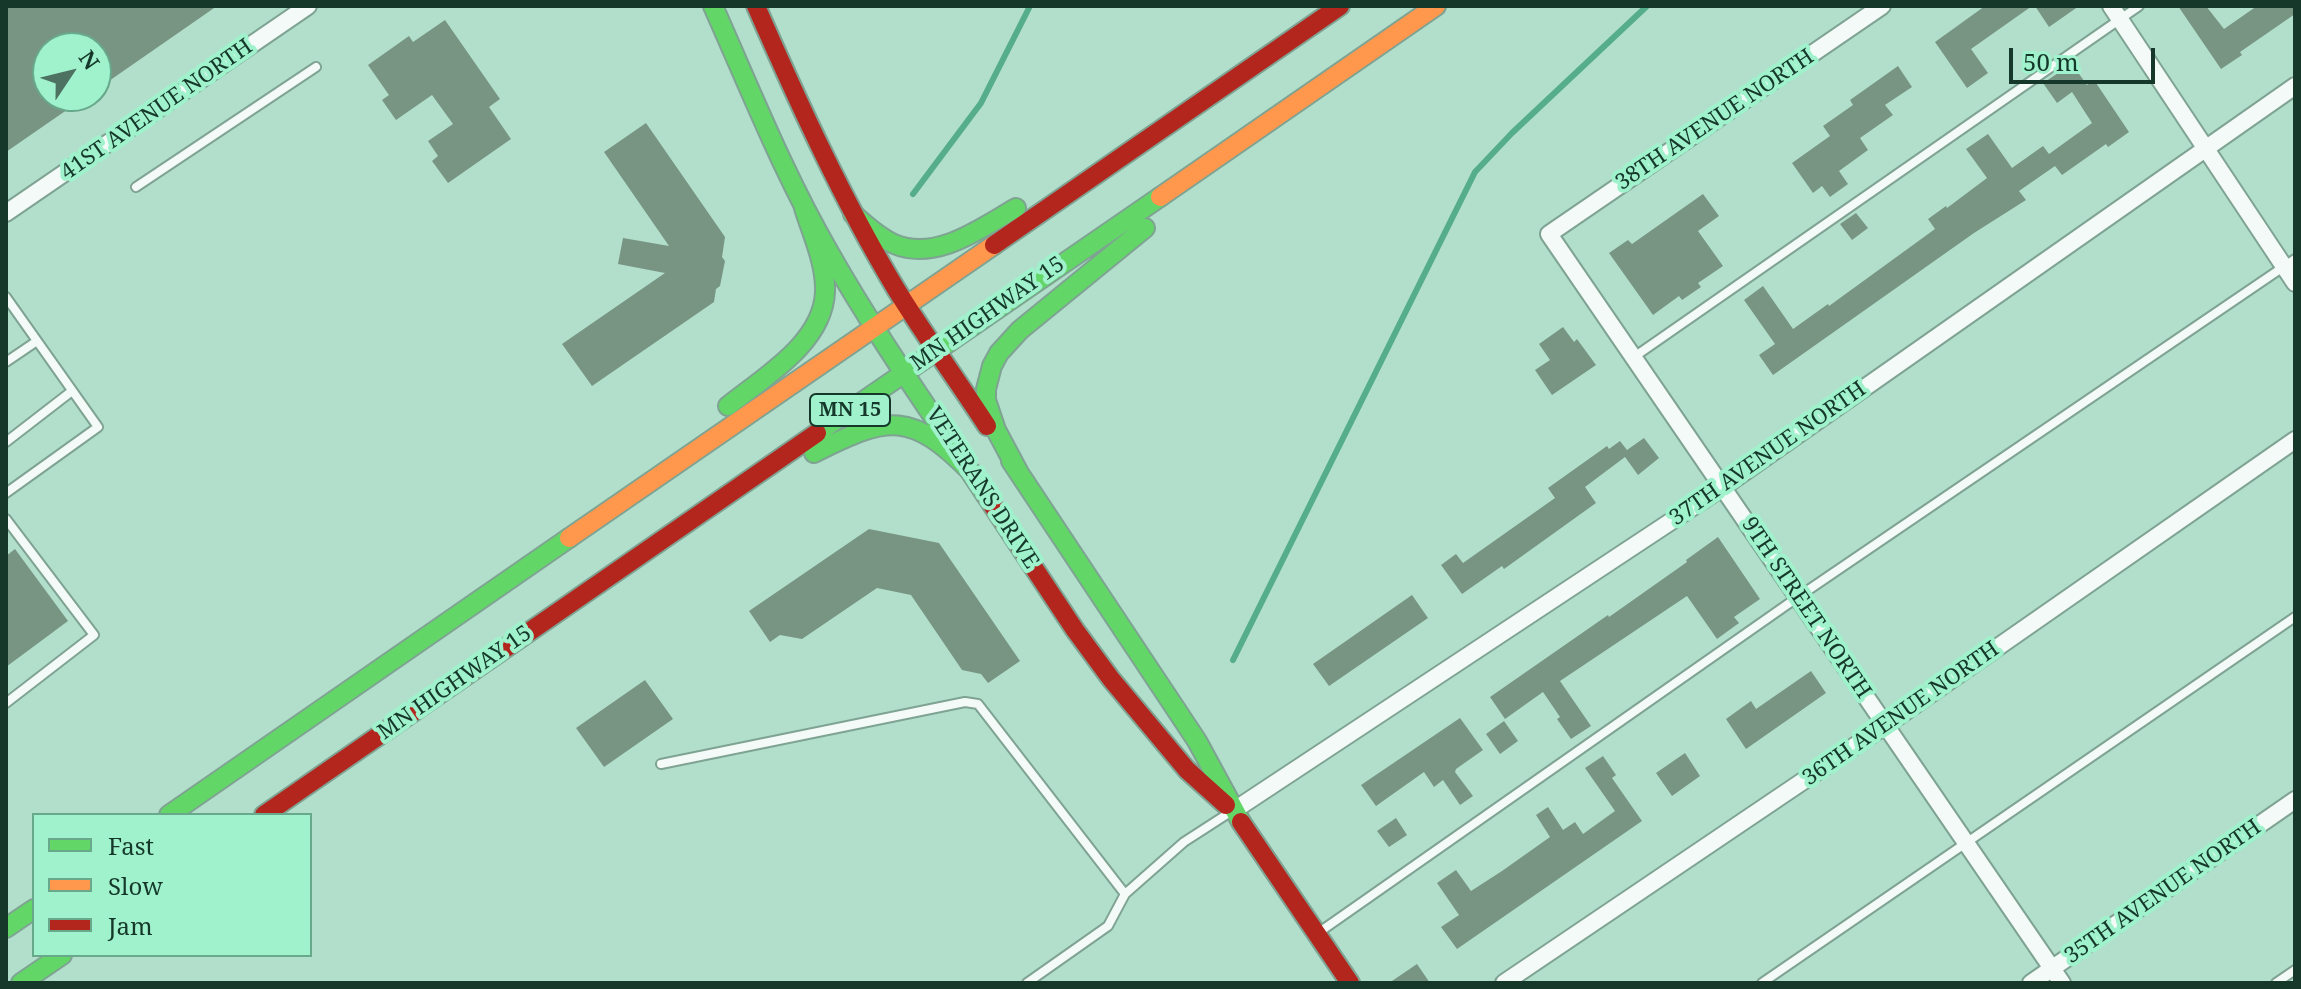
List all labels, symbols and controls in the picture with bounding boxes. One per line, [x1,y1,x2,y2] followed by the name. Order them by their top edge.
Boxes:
[32,32,112,112] north arrow
[2013,32,2159,82] scale bar
[56,34,258,186] street label: 41ST AVENUE NORTH
[1611,44,1819,196] street label: 38TH AVENUE NORTH
[2023,45,2079,78] text: 50 m
[906,251,1070,377] street label: MN HIGHWAY 15
[1665,376,1871,532] street label: 37TH AVENUE NORTH
[810,394,890,426] road number: MN 15
[920,402,1044,574] street label: VETERANS DRIVE
[1735,512,1877,704] street label: 9TH STREET NORTH
[373,620,537,746] street label: MN HIGHWAY 15
[1798,636,2004,792] street label: 36TH AVENUE NORTH
[32,813,312,957] legend
[2060,814,2266,970] street label: 35TH AVENUE NORTH
[108,829,154,862] text: Fast
[108,869,163,902] text: Slow
[108,909,153,942] text: Jam

